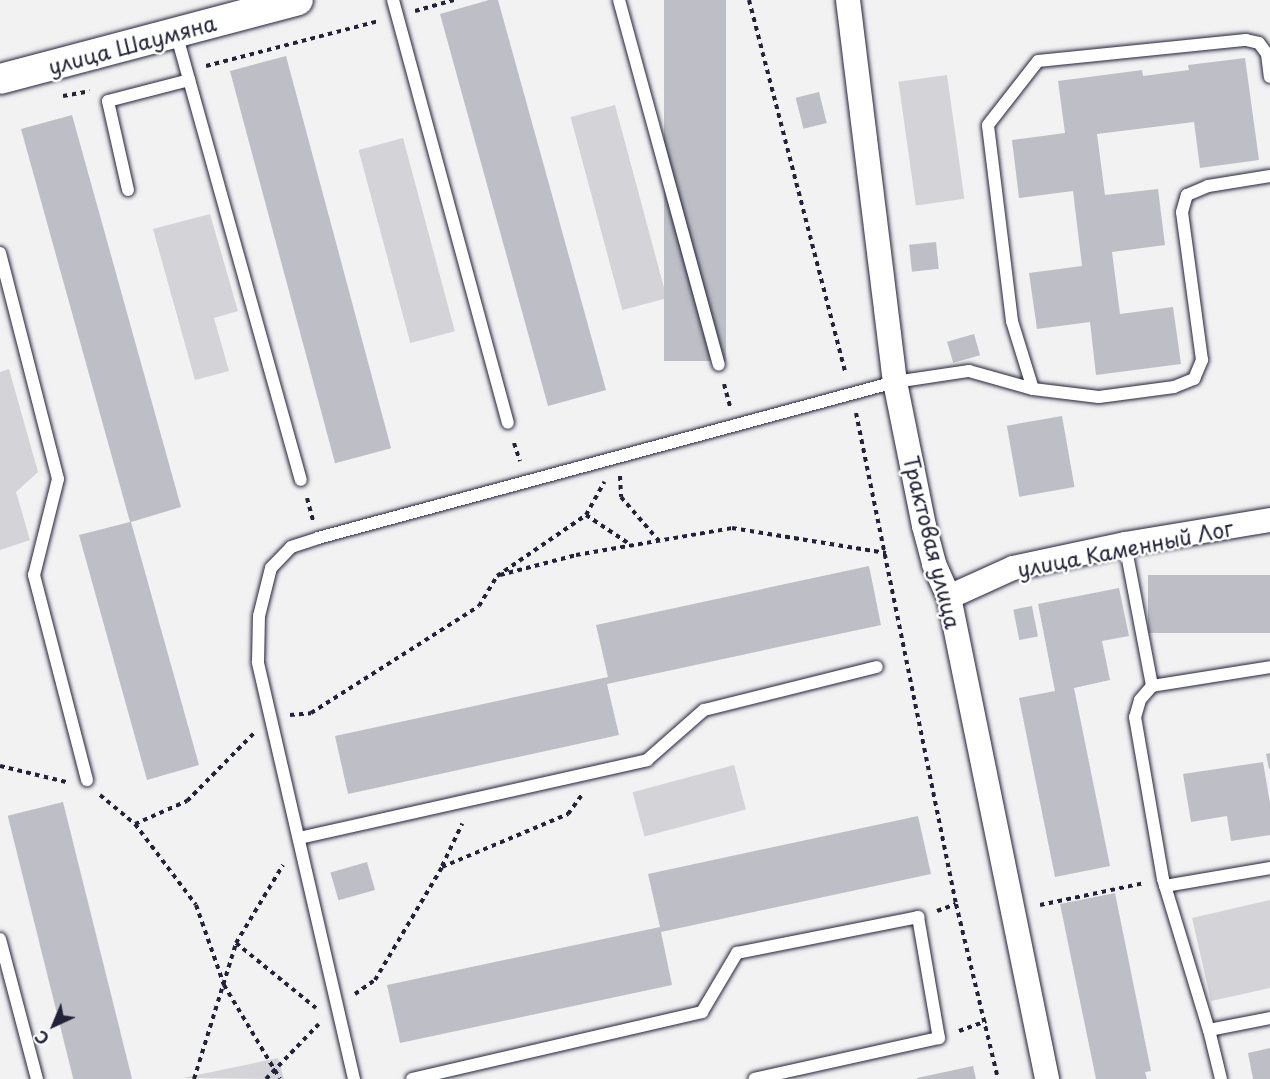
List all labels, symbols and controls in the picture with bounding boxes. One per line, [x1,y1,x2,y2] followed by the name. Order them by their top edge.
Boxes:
[45,9,219,79] street label: улица Шаумяна
[899,453,967,631] street label: Трактовая улица
[1014,515,1236,581] street label: улица Каменный Лог
[24,995,84,1055] north arrow
[29,1025,54,1051] text: С

